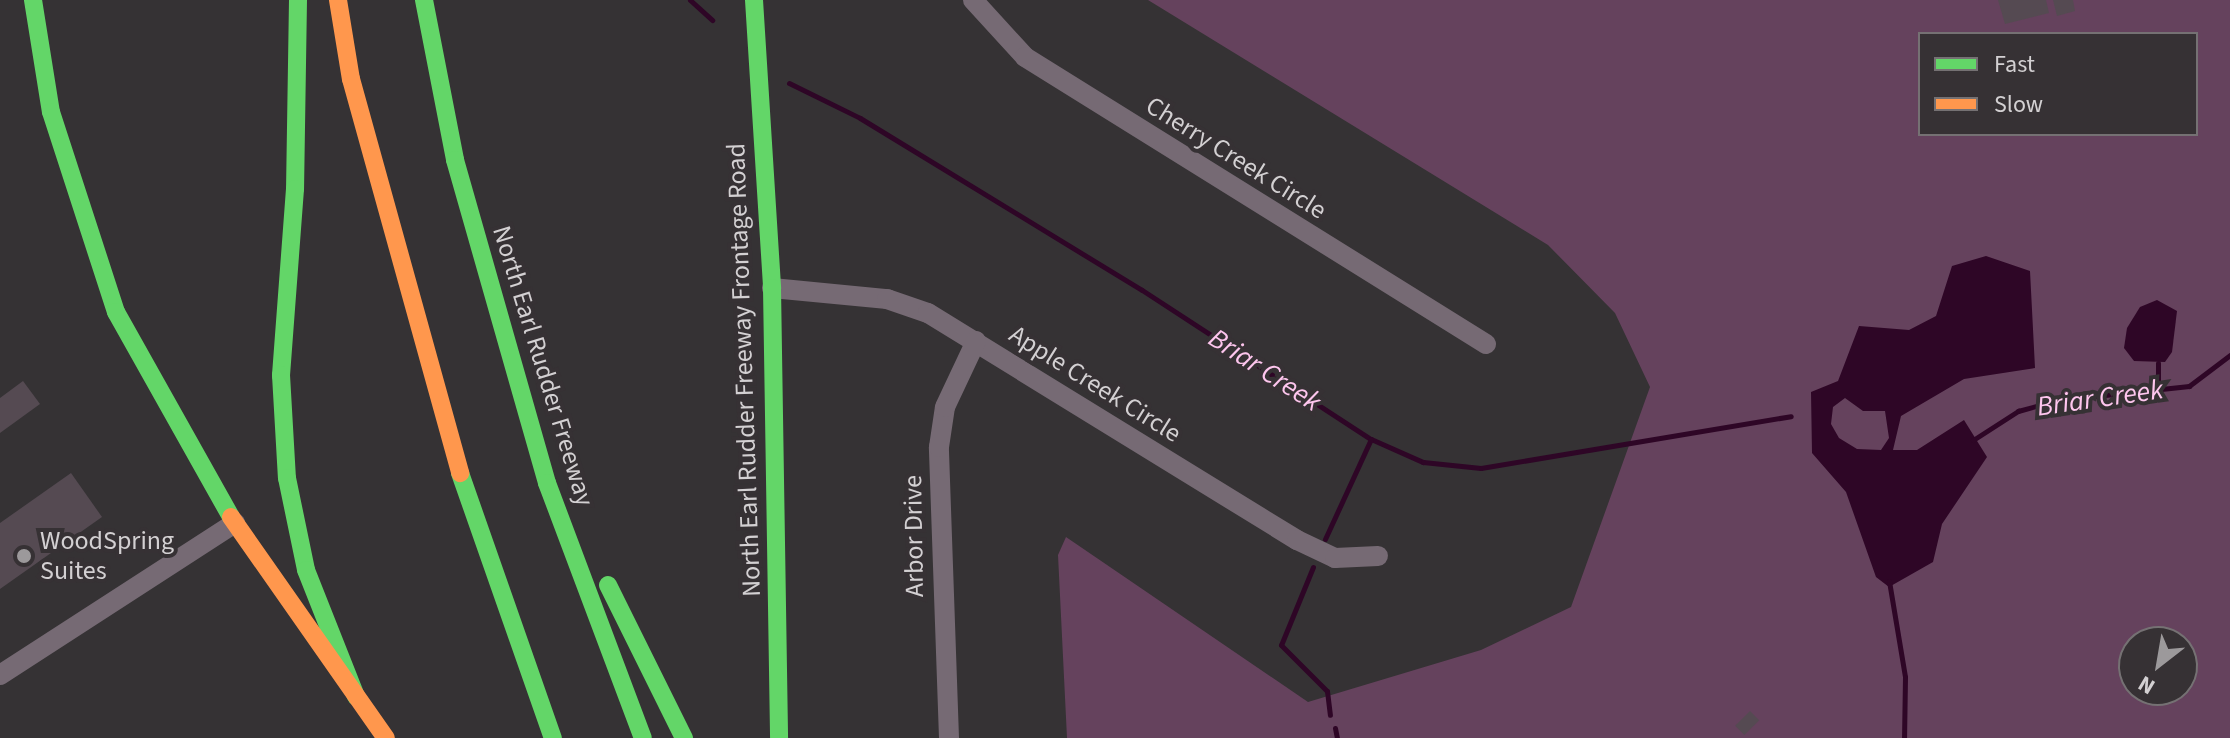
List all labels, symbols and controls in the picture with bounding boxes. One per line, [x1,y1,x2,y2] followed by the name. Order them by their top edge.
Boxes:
[1918,32,2198,136] legend
[1994,47,2035,82] text: Fast
[1994,87,2043,122] text: Slow
[1140,90,1332,226] street label: Cherry Creek Circle
[720,143,768,597] street label: North Earl Rudder Freeway Frontage Road
[485,222,601,510] street label: North Earl Rudder Freeway
[1003,319,1187,449] street label: Apple Creek Circle
[1202,321,1328,419] water label: Briar Creek
[2035,373,2165,423] water label: Briar Creek
[897,475,931,597] street label: Arbor Drive
[40,525,174,586] place label: WoodSpring Suites
[15,547,33,565] marker: WoodSpring Suites
[2118,626,2198,706] north arrow
[2132,667,2161,702] text: N

